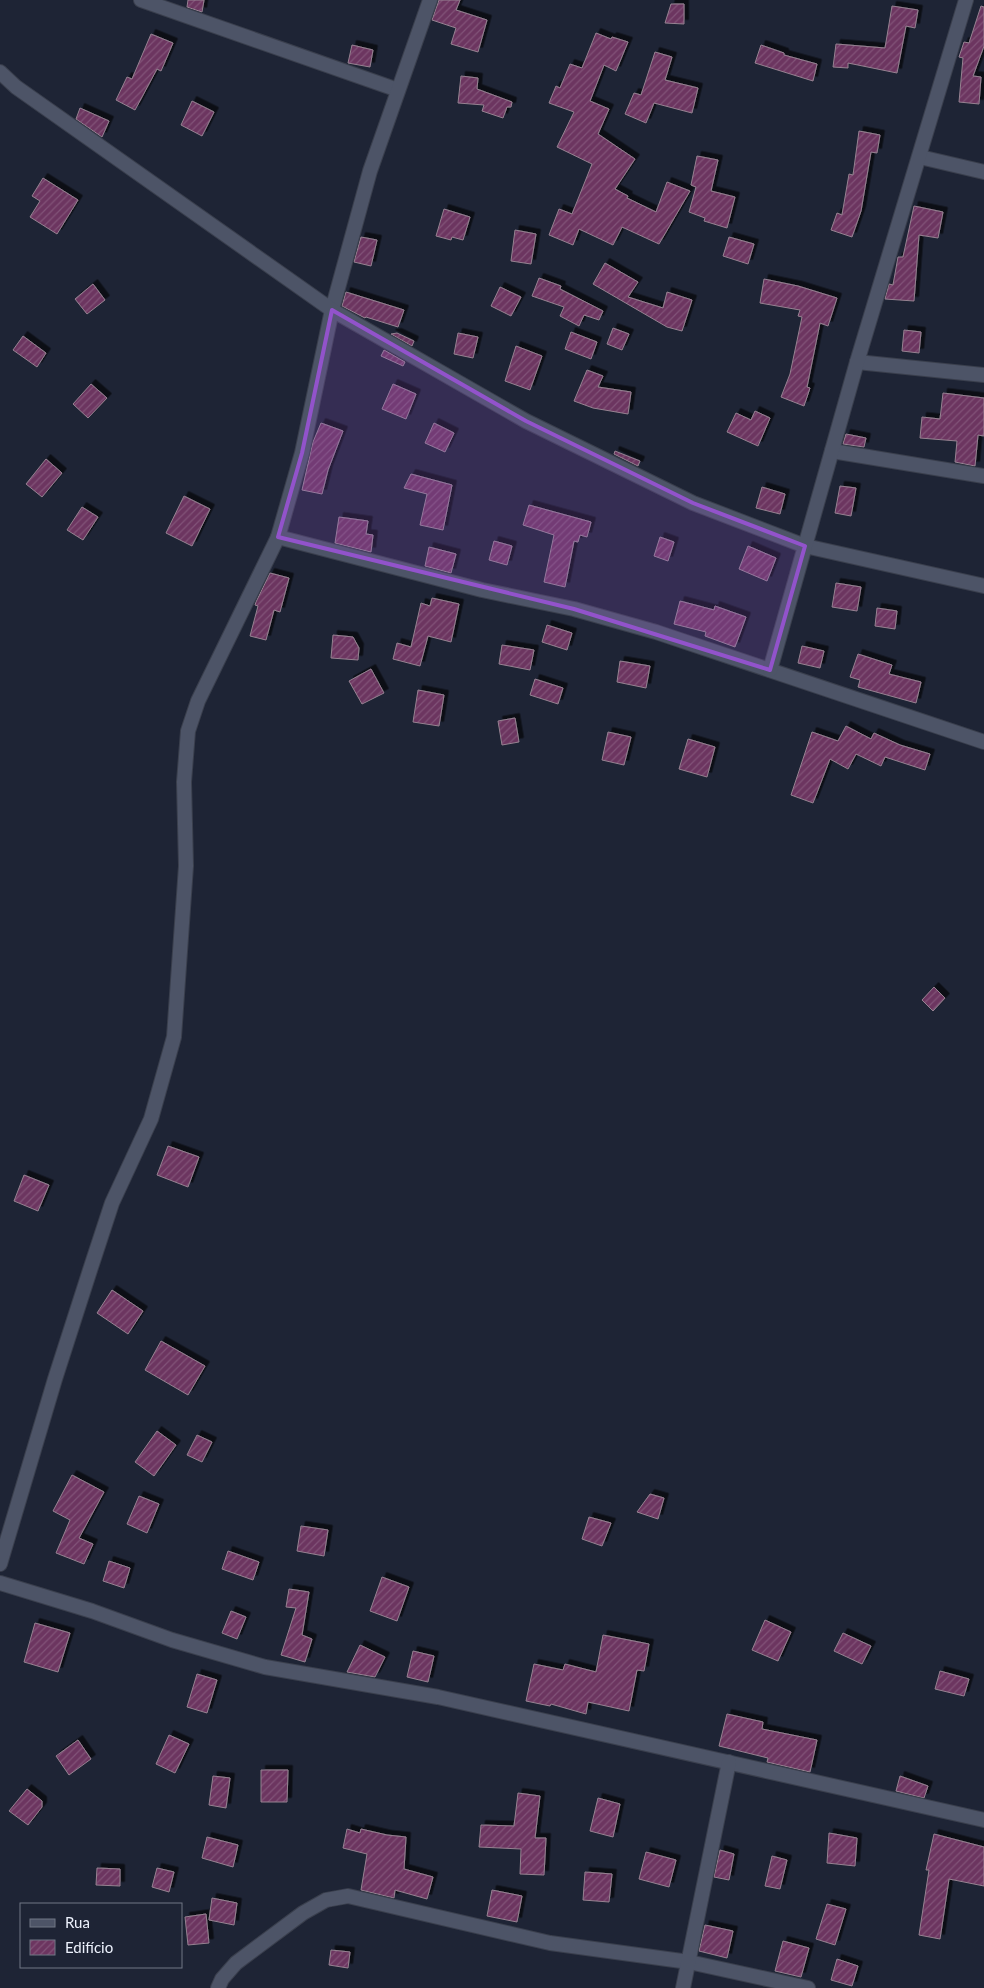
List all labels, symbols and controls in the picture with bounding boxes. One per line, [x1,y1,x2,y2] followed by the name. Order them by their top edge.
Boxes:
[20,1903,182,1968] legend
[65,1913,90,1931] text: Rua
[65,1938,113,1956] text: Edifício

